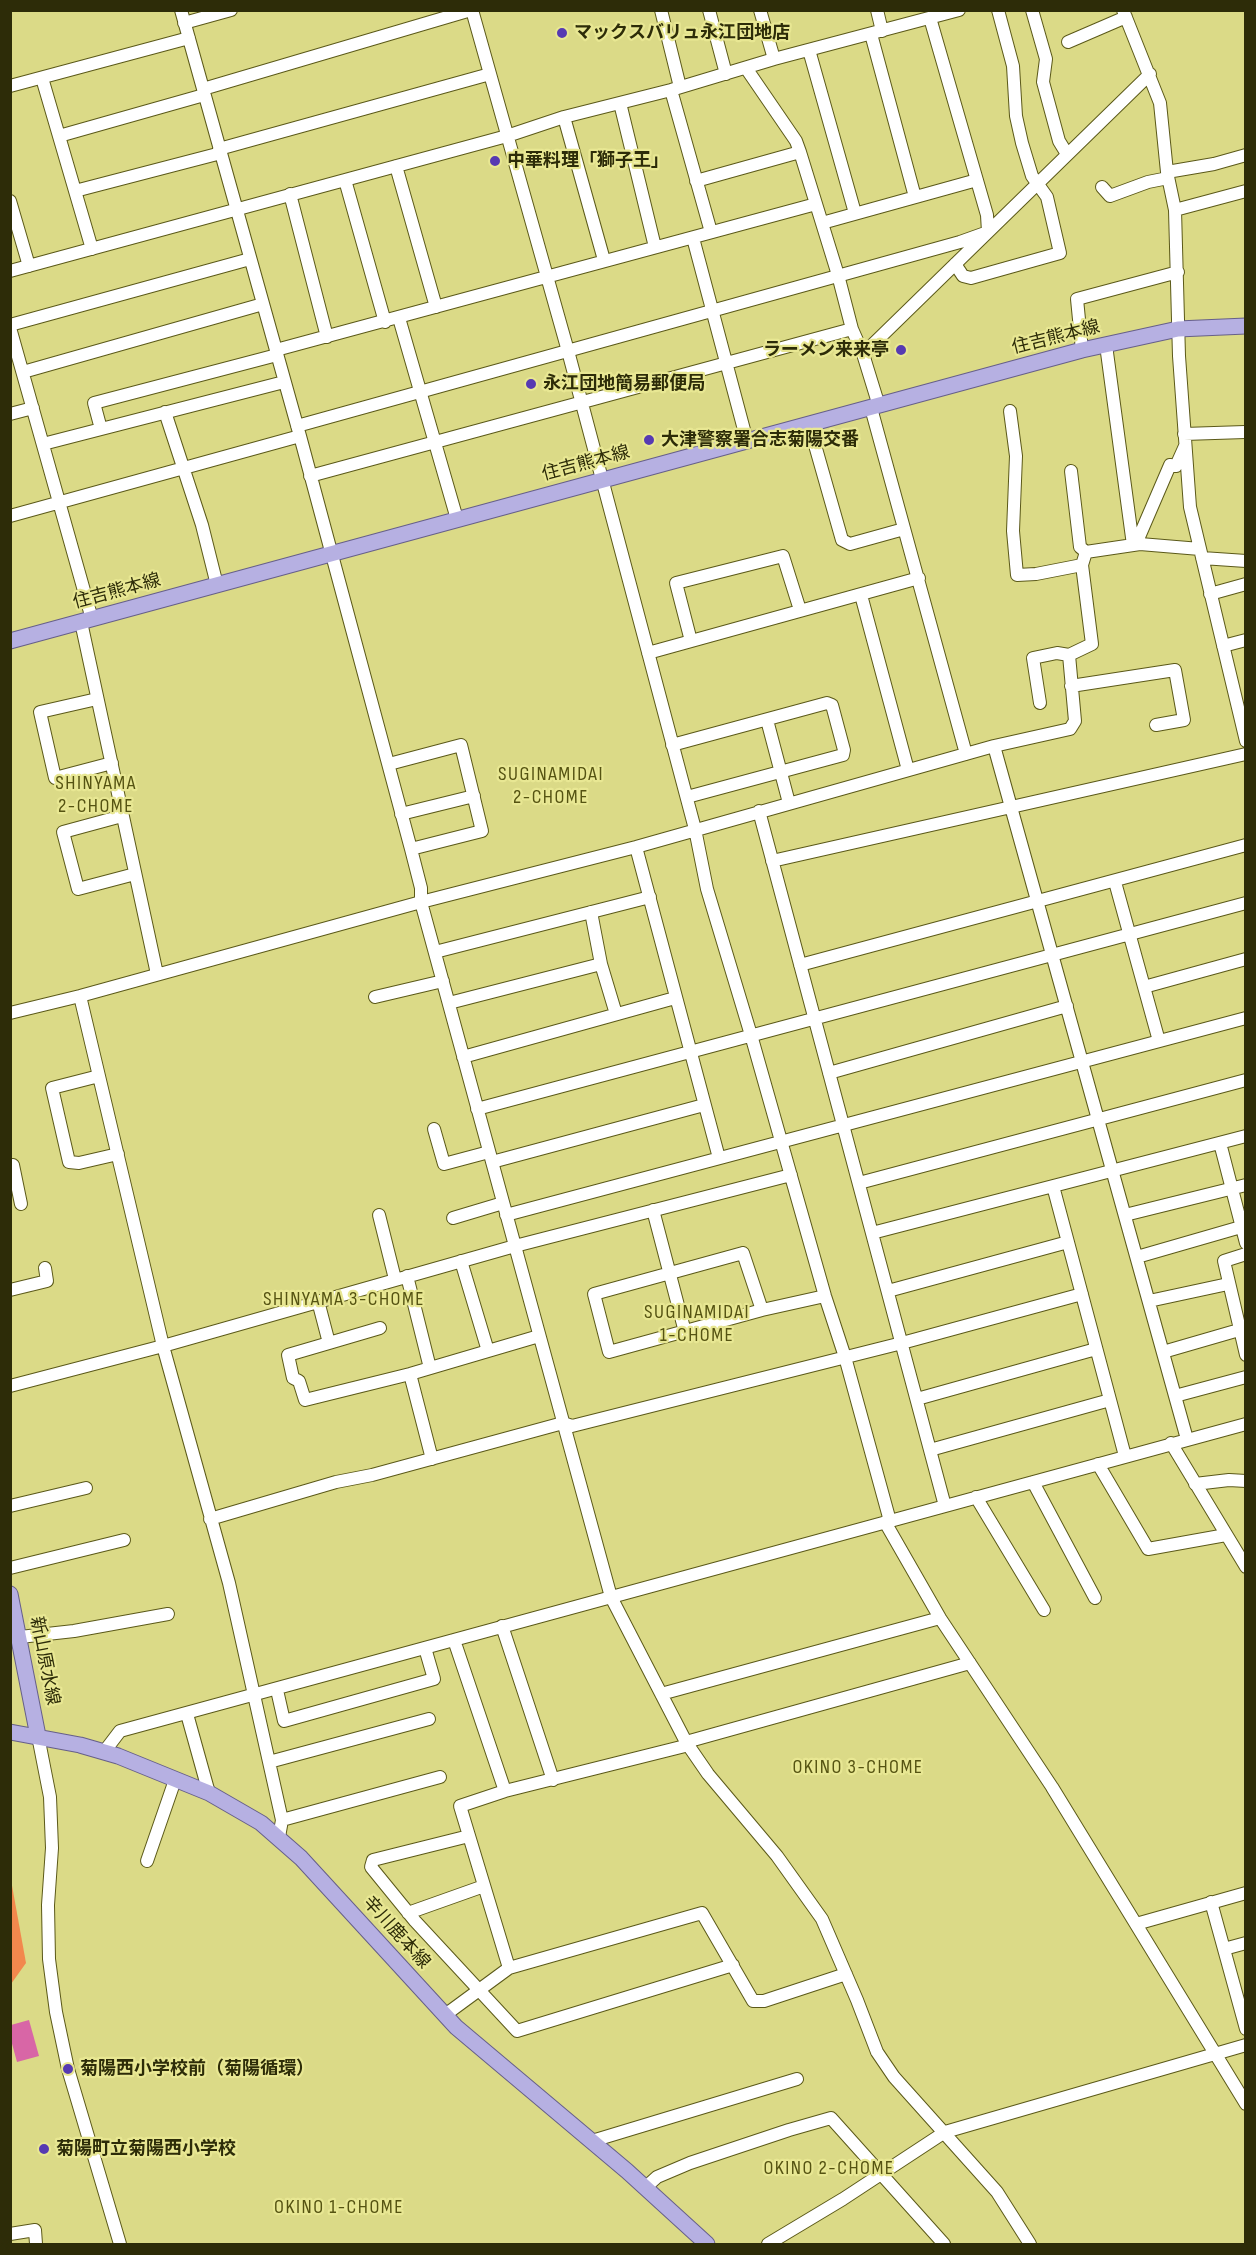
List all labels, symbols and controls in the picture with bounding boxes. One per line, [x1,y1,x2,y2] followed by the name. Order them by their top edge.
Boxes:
[574,22,790,44] place label: マックスバリュ永江団地店
[555,26,569,40] marker: マックスバリュ永江団地店
[507,150,669,172] place label: 中華料理「獅子王」
[488,154,502,168] marker: 中華料理「獅子王」
[1010,317,1102,359] street label: 住吉熊本線
[763,339,889,361] place label: ラーメン来来亭
[894,343,908,357] marker: ラーメン来来亭
[543,373,705,395] place label: 永江団地簡易郵便局
[524,377,538,391] marker: 永江団地簡易郵便局
[661,429,859,451] place label: 大津警察署合志菊陽交番
[642,433,656,447] marker: 大津警察署合志菊陽交番
[540,442,632,486] street label: 住吉熊本線
[71,570,163,614] street label: 住吉熊本線
[498,763,604,810] district label: SUGINAMIDAI 2-CHOME
[55,772,137,819] district label: SHINYAMA 2-CHOME
[263,1288,425,1312] district label: SHINYAMA 3-CHOME
[644,1301,750,1348] district label: SUGINAMIDAI 1-CHOME
[25,1615,63,1707] street label: 新山原水線
[792,1756,924,1780] district label: OKINO 3-CHOME
[358,1892,434,1974] street label: 辛川鹿本線
[80,2058,314,2080] place label: 菊陽西小学校前（菊陽循環）
[61,2062,75,2076] marker: 菊陽西小学校前（菊陽循環）
[56,2138,236,2160] place label: 菊陽町立菊陽西小学校
[37,2142,51,2156] marker: 菊陽町立菊陽西小学校
[763,2157,895,2181] district label: OKINO 2-CHOME
[274,2196,404,2220] district label: OKINO 1-CHOME

